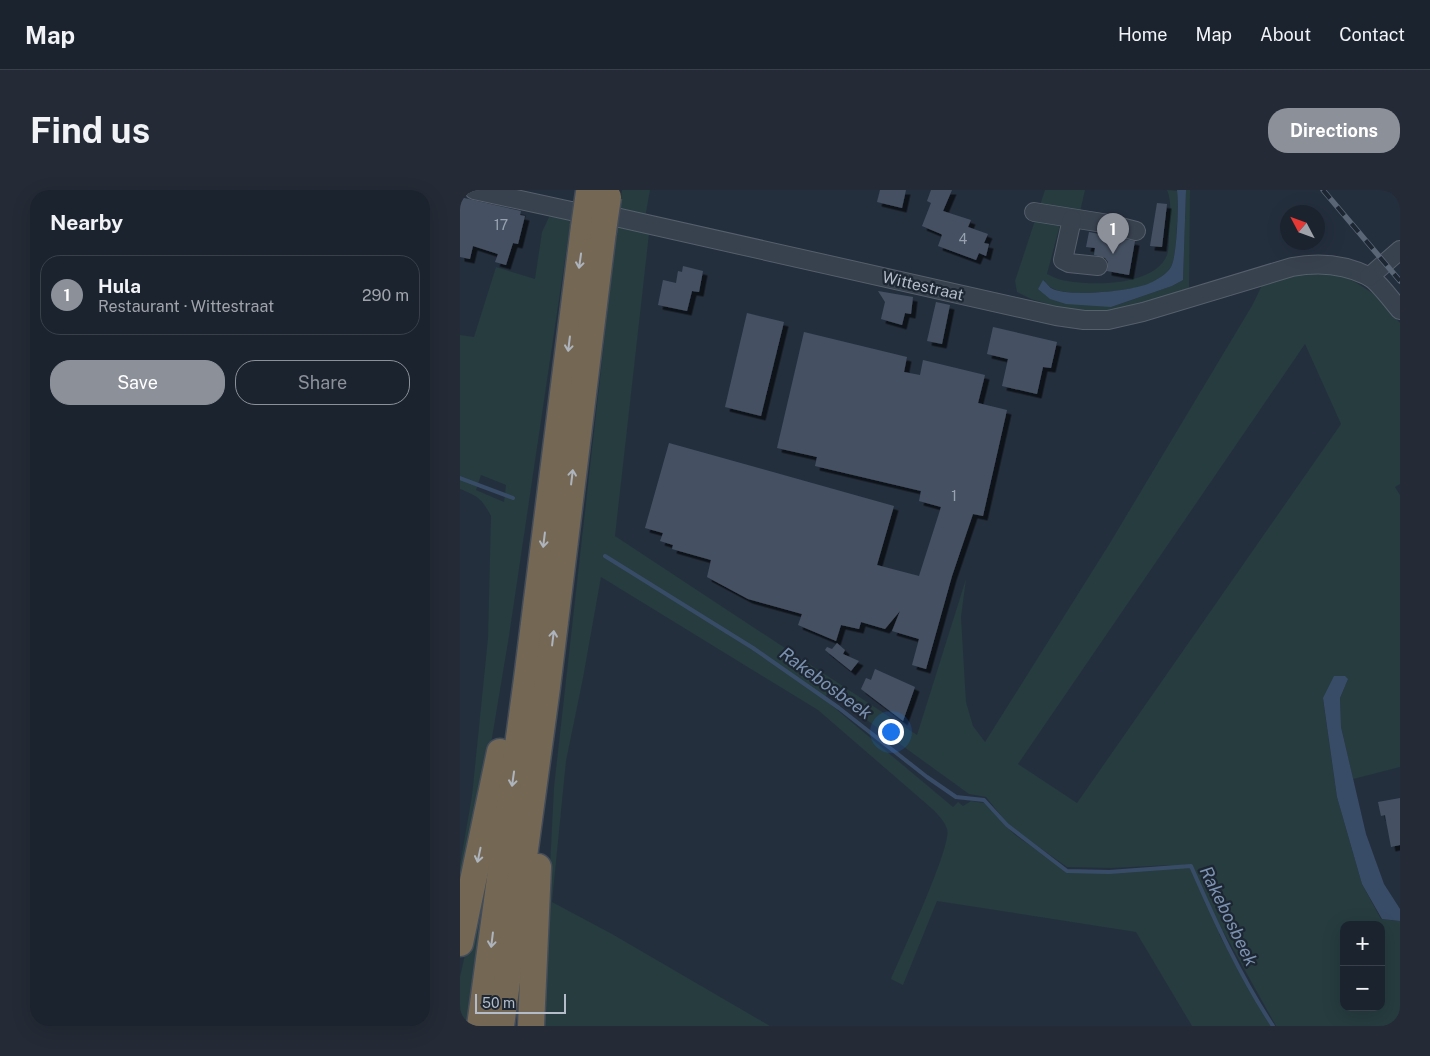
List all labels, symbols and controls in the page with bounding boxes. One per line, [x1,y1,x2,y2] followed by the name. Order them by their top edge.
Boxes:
[25,21,75,49] text: Map
[1118,24,1168,45] text: Home
[1196,24,1232,45] text: Map
[1260,24,1311,45] text: About
[1339,24,1405,45] text: Contact
[1268,108,1400,153] button: Directions
[30,110,150,151] text: Find us
[1280,205,1325,250] north arrow
[50,210,123,235] text: Nearby
[1097,213,1129,254] pin: 1
[494,217,508,233] house number: 17
[959,231,968,247] house number: 4
[575,253,585,269] one-way arrow
[880,267,966,305] street label: Wittestraat
[98,275,141,297] text: Hula
[64,286,70,305] text: 1
[362,286,409,305] text: 290 m
[98,297,274,316] text: Restaurant · Wittestraat
[564,336,574,352] one-way arrow
[50,360,225,405] button: Save
[235,360,410,405] button: Share
[568,469,578,485] one-way arrow
[951,488,957,504] house number: 1
[539,532,549,548] one-way arrow
[548,631,558,647] one-way arrow
[776,643,876,724] water label: Rakebosbeek
[878,719,904,745] your location
[507,771,517,787] one-way arrow
[473,847,483,863] one-way arrow
[1196,862,1262,970] water label: Rakebosbeek
[1340,921,1385,1011] map controls
[1340,921,1385,966] button: +
[486,932,496,948] one-way arrow
[1340,966,1385,1011] button: −
[475,991,566,1014] scale bar
[482,995,515,1011] text: 50 m

